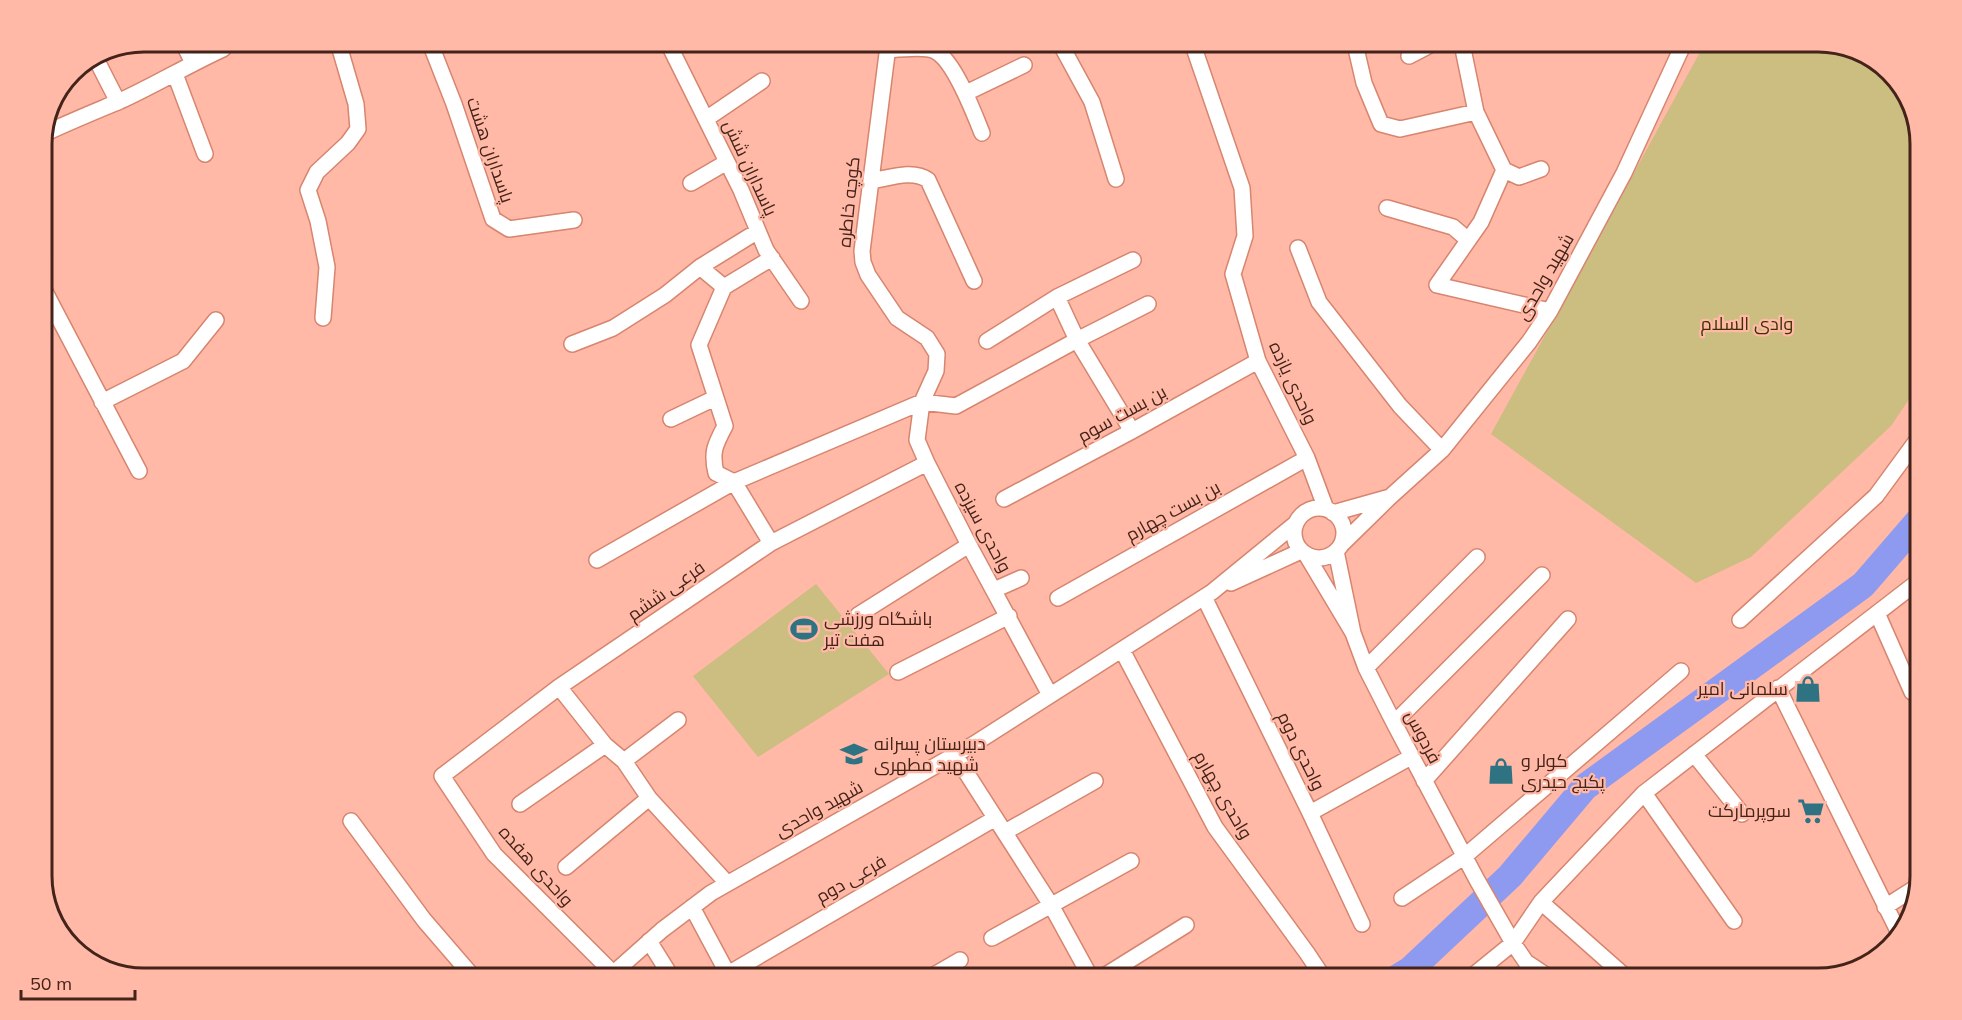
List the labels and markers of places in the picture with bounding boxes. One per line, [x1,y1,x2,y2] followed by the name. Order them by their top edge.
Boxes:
[823,607,932,651] place label: باشگاه ورزشی هفت تیر
[789,614,819,644] sports icon: باشگاه ورزشی هفت تیر
[1793,674,1823,704] shop icon: سلمانی امیر
[1697,677,1788,700] place label: سلمانی امیر
[874,732,986,776] place label: دبیرستان پسرانه شهید مطهری
[839,739,869,769] school or university icon: دبیرستان پسرانه شهید مطهری
[1521,749,1605,794] place label: کولر و پکیج حیدری
[1486,756,1516,786] shop icon: کولر و پکیج حیدری
[1796,796,1826,826] supermarket icon: سوپرمارکت
[1708,799,1791,823] place label: سوپرمارکت

